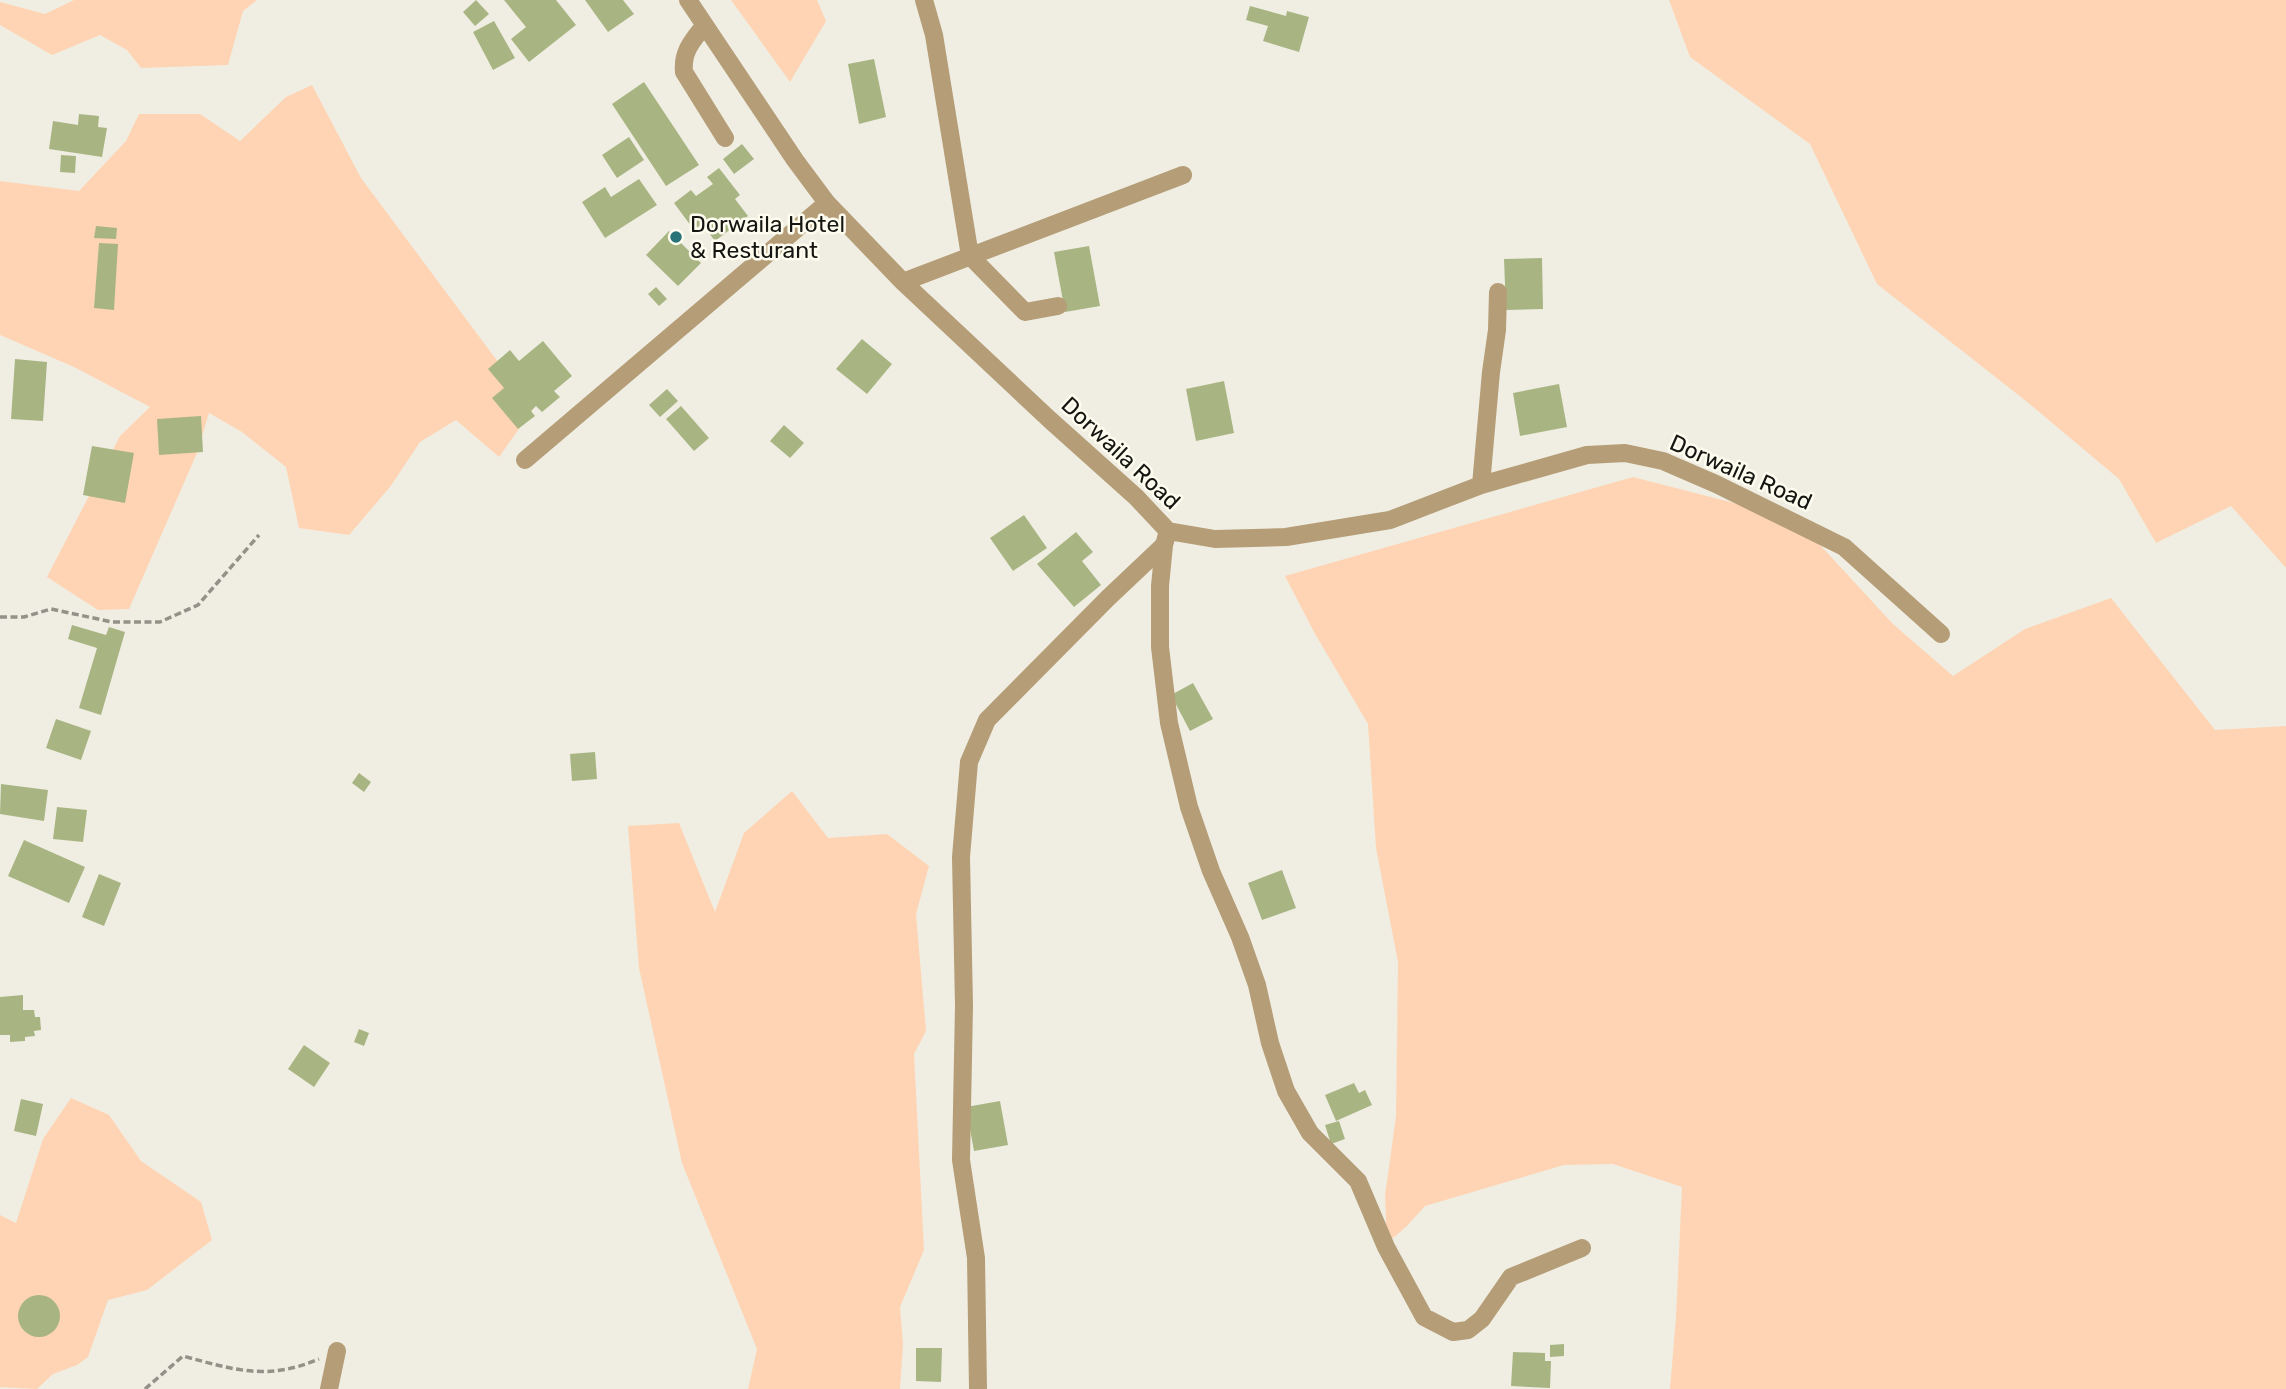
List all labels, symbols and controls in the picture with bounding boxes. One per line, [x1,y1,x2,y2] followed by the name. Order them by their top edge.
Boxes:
[690,210,845,264] place label: Dorwaila Hotel & Resturant
[668,229,684,245] marker: Dorwaila Hotel & Resturant
[1056,391,1186,515] street label: Dorwaila Road
[1666,428,1816,516] street label: Dorwaila Road

